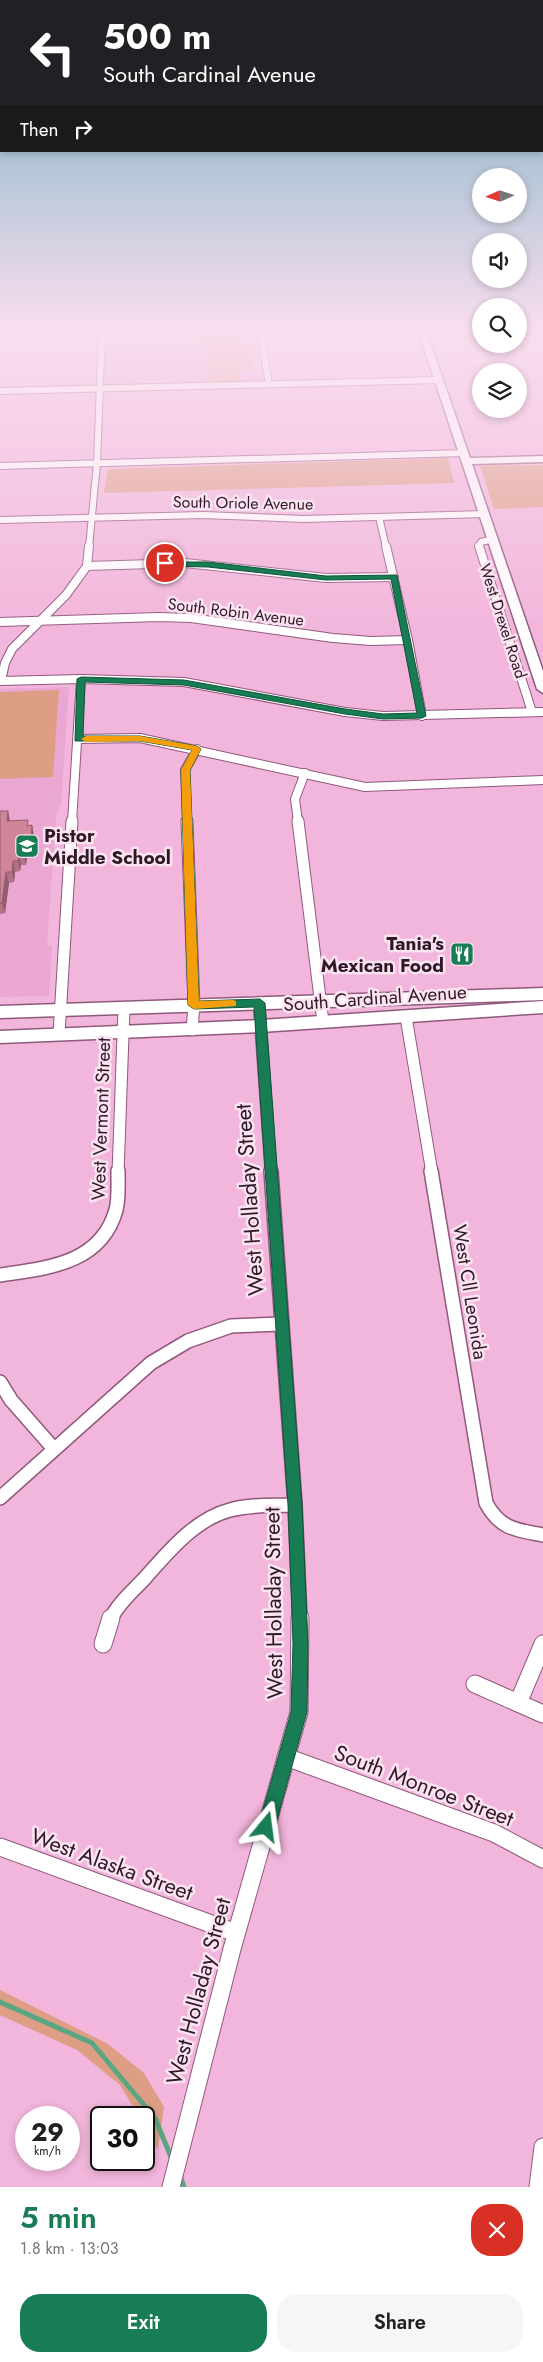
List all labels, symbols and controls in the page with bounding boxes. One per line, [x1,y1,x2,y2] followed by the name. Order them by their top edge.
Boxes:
[103,12,211,62] text: 500 m
[20,20,85,85] icon: left
[103,58,316,90] text: South Cardinal Avenue
[69,115,97,143] icon: right
[20,116,59,143] text: Then
[472,168,528,222] north arrow
[472,168,527,418] map controls
[472,233,527,288] button: sound
[472,298,527,353] button: search
[472,363,527,418] button: layers
[173,490,313,516] street label: South Oriole Avenue
[144,542,186,584] pin
[151,549,179,577] icon: arrive
[474,561,532,681] street label: West Drexel Road
[167,592,305,632] street label: South Robin Avenue
[44,822,171,871] place label: Pistor Middle School
[14,833,40,859] school or university icon: Pistor Middle School
[321,930,444,979] place label: Tania's Mexican Food
[449,941,475,967] restaurant icon: Tania's Mexican Food
[282,978,468,1018] street label: South Cardinal Avenue
[85,1037,117,1201] street label: West Vermont Street
[226,1102,272,1297] street label: West Holladay Street
[446,1223,494,1361] street label: West Cll Leonida
[255,1506,291,1699] street label: West Holladay Street
[330,1736,519,1834] street label: South Monroe Street
[239,1800,291,1852] position arrow
[26,1820,198,1908] street label: West Alaska Street
[158,1893,239,2088] street label: West Holladay Street
[90,2106,155,2171] speed limit sign: 30
[31,2114,64,2150] text: 29
[34,2142,61,2160] text: km/h
[20,2196,97,2239] text: 5 min
[471,2204,523,2256] button: close
[20,2237,119,2260] text: 1.8 km · 13:03
[20,2294,267,2352] button: Exit
[277,2294,523,2352] button: Share

